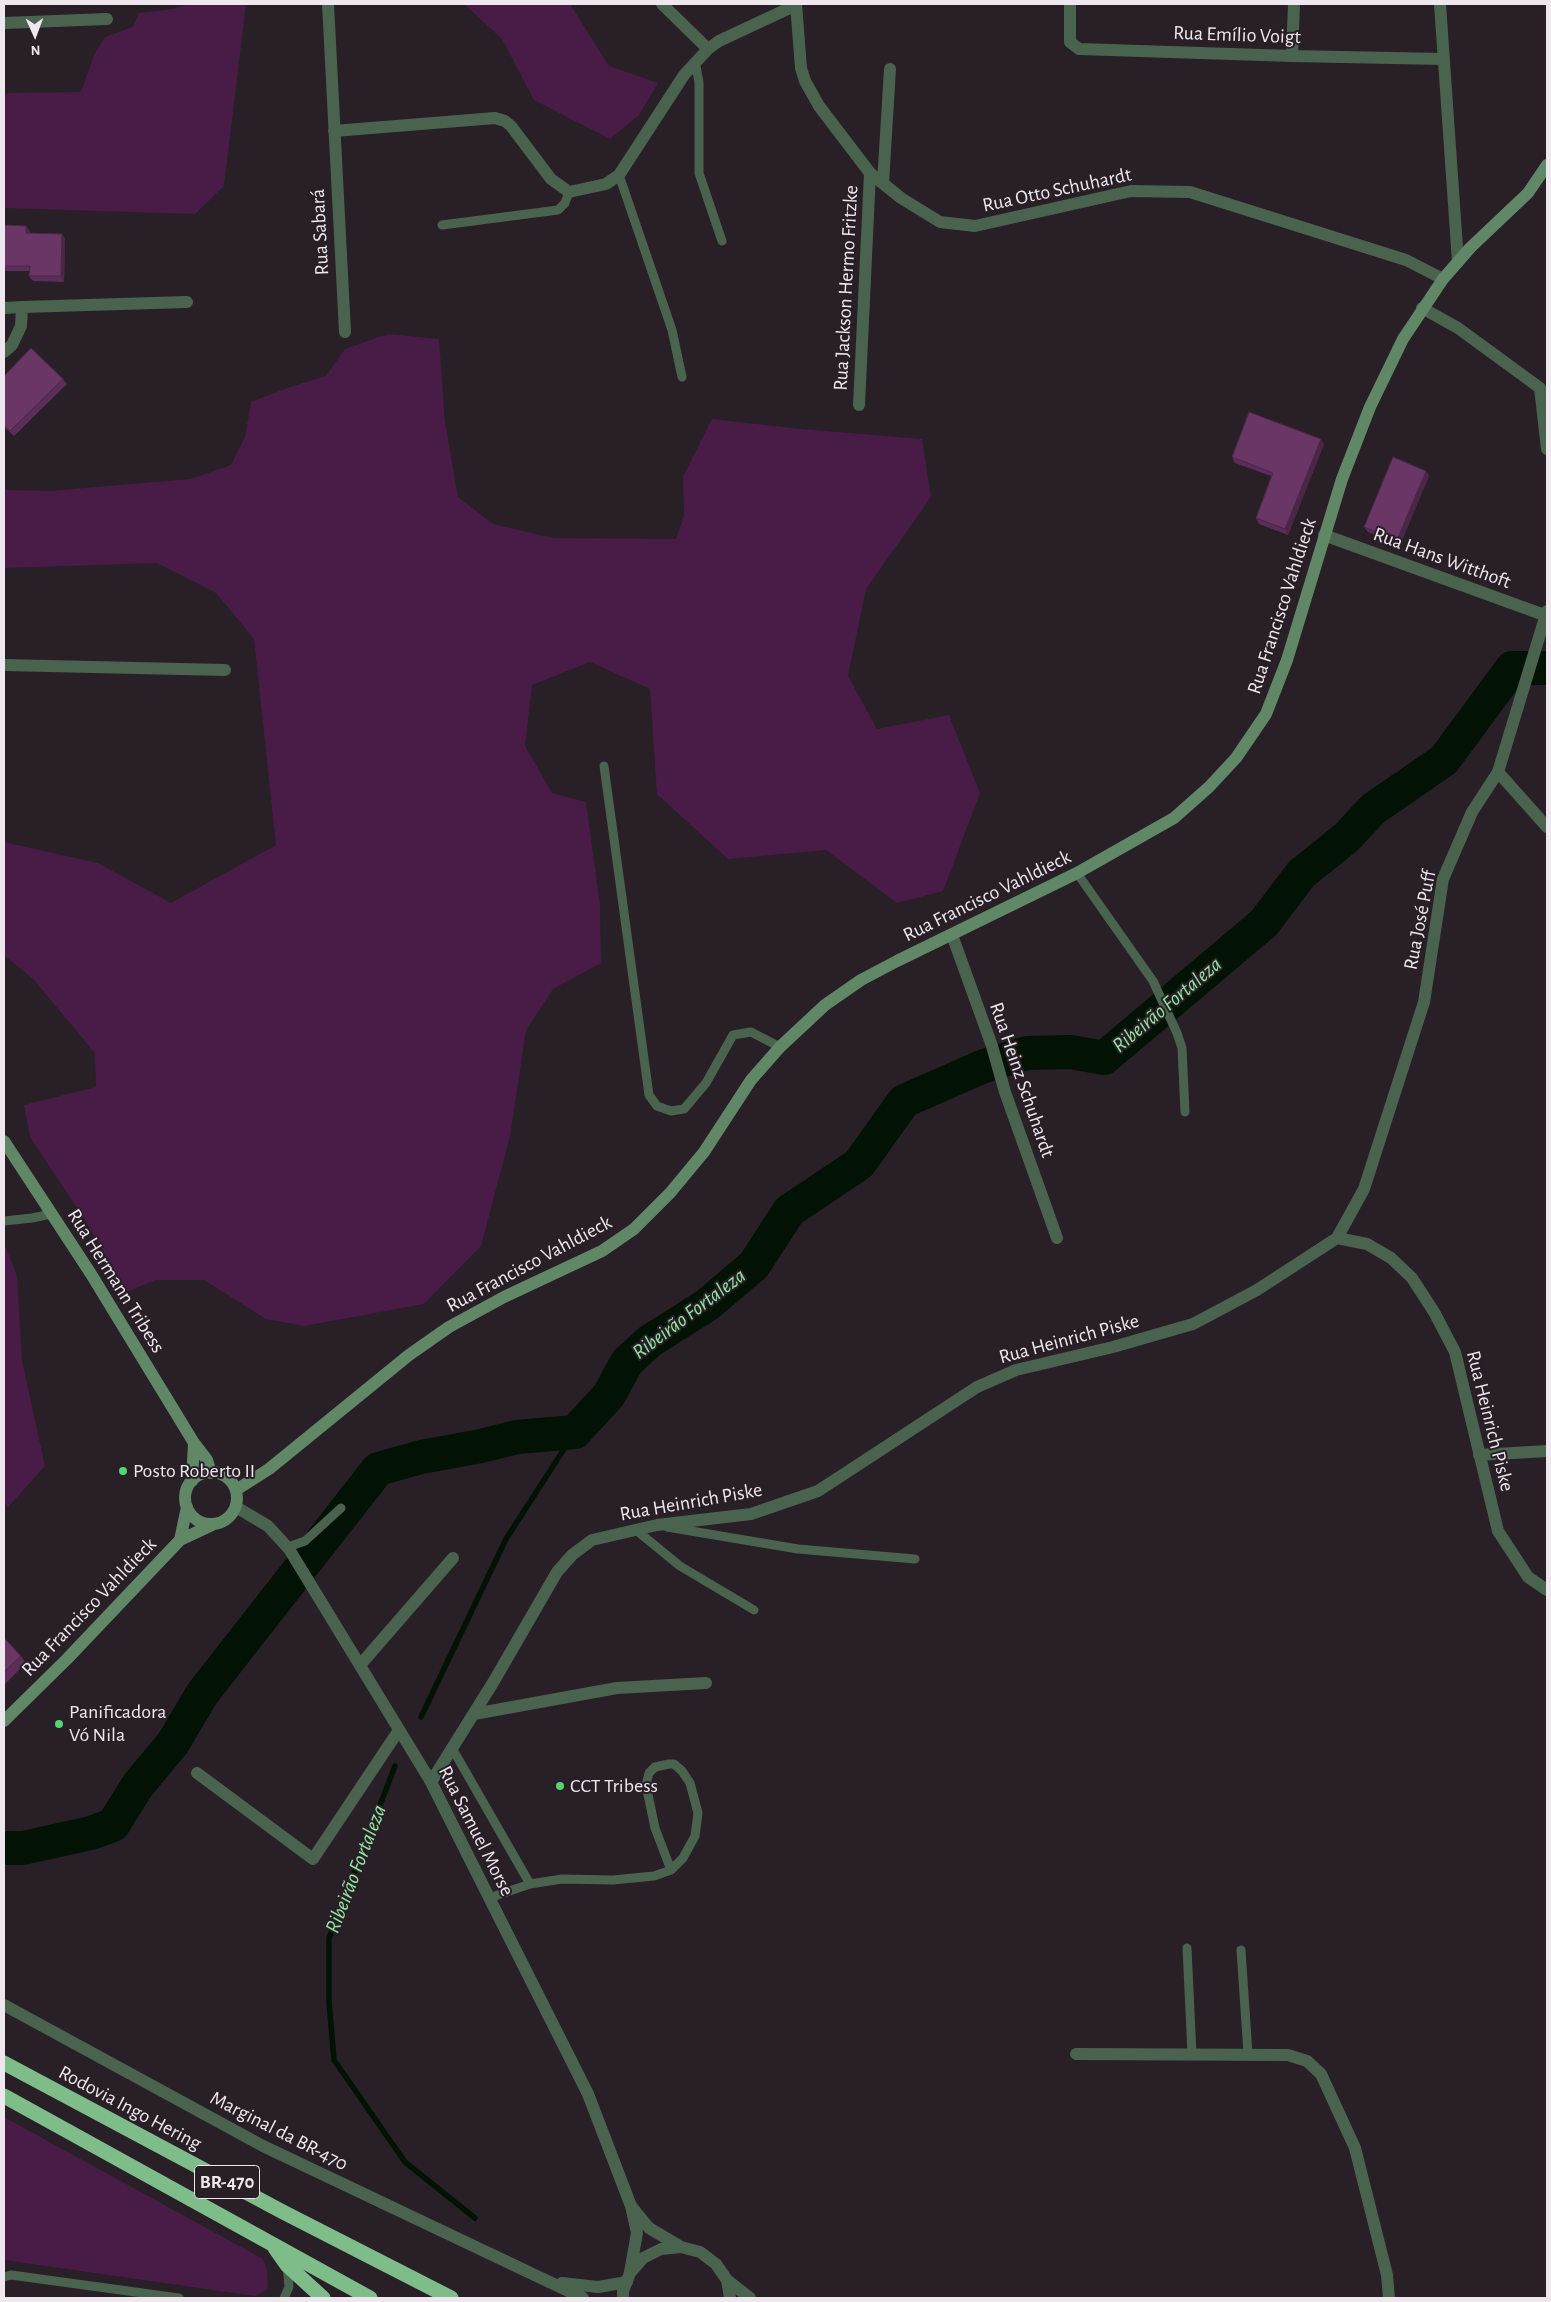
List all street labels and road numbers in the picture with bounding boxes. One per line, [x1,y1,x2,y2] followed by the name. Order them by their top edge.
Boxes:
[1173,21,1301,49] street label: Rua Emílio Voigt
[980,162,1134,218] street label: Rua Otto Schuhardt
[829,185,863,391] street label: Rua Jackson Hermo Fritzke
[306,188,334,276] street label: Rua Sabará
[1242,515,1322,697] street label: Rua Francisco Vahldieck
[1370,522,1514,594] street label: Rua Hans Witthoft
[899,845,1075,947] street label: Rua Francisco Vahldieck
[1399,868,1441,972] street label: Rua José Puff
[984,999,1060,1161] street label: Rua Heinz Schuhardt
[62,1205,170,1357] street label: Rua Hermann Tribess
[442,1210,616,1318] street label: Rua Francisco Vahldieck
[996,1309,1142,1369] street label: Rua Heinrich Piske
[1461,1348,1519,1494] street label: Rua Heinrich Piske
[618,1478,764,1526] street label: Rua Heinrich Piske
[17,1533,161,1681] street label: Rua Francisco Vahldieck
[433,1762,519,1900] street label: Rua Samuel Morse
[55,2060,205,2156] street label: Rodovia Ingo Hering
[206,2086,352,2176] street label: Marginal da BR-470
[194,2166,260,2198] road number: BR-470

